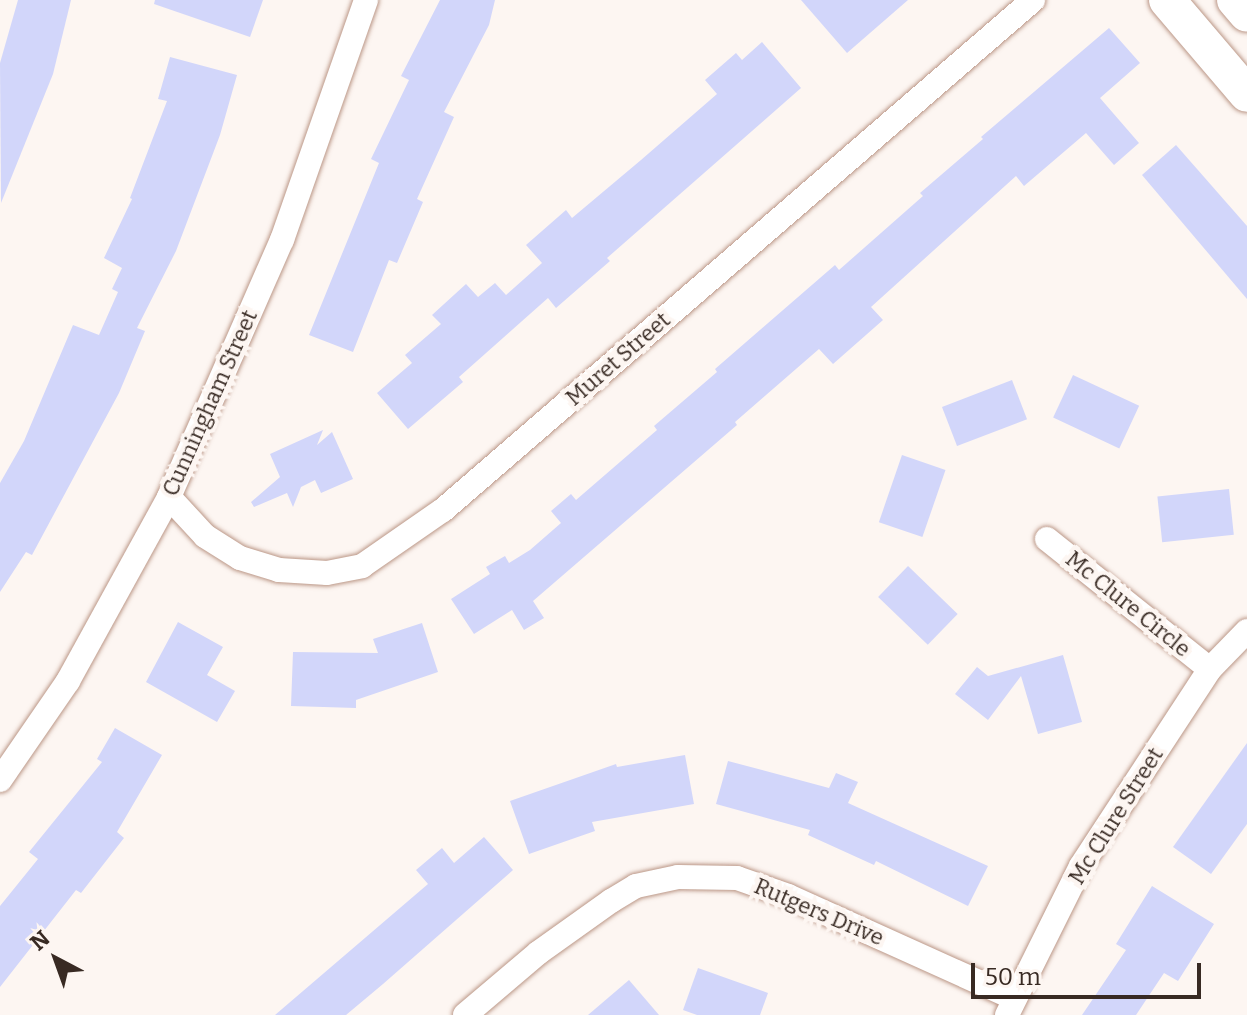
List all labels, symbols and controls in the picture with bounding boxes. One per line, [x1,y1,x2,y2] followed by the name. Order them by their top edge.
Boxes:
[157,306,263,500] street label: Cunningham Street
[561,307,675,411] street label: Muret Street
[1060,546,1196,662] street label: Mc Clure Circle
[1063,743,1169,889] street label: Mc Clure Street
[750,873,888,951] street label: Rutgers Drive
[16,919,96,999] north arrow
[25,925,55,956] text: N
[975,947,1205,997] scale bar
[985,963,1041,991] text: 50 m

